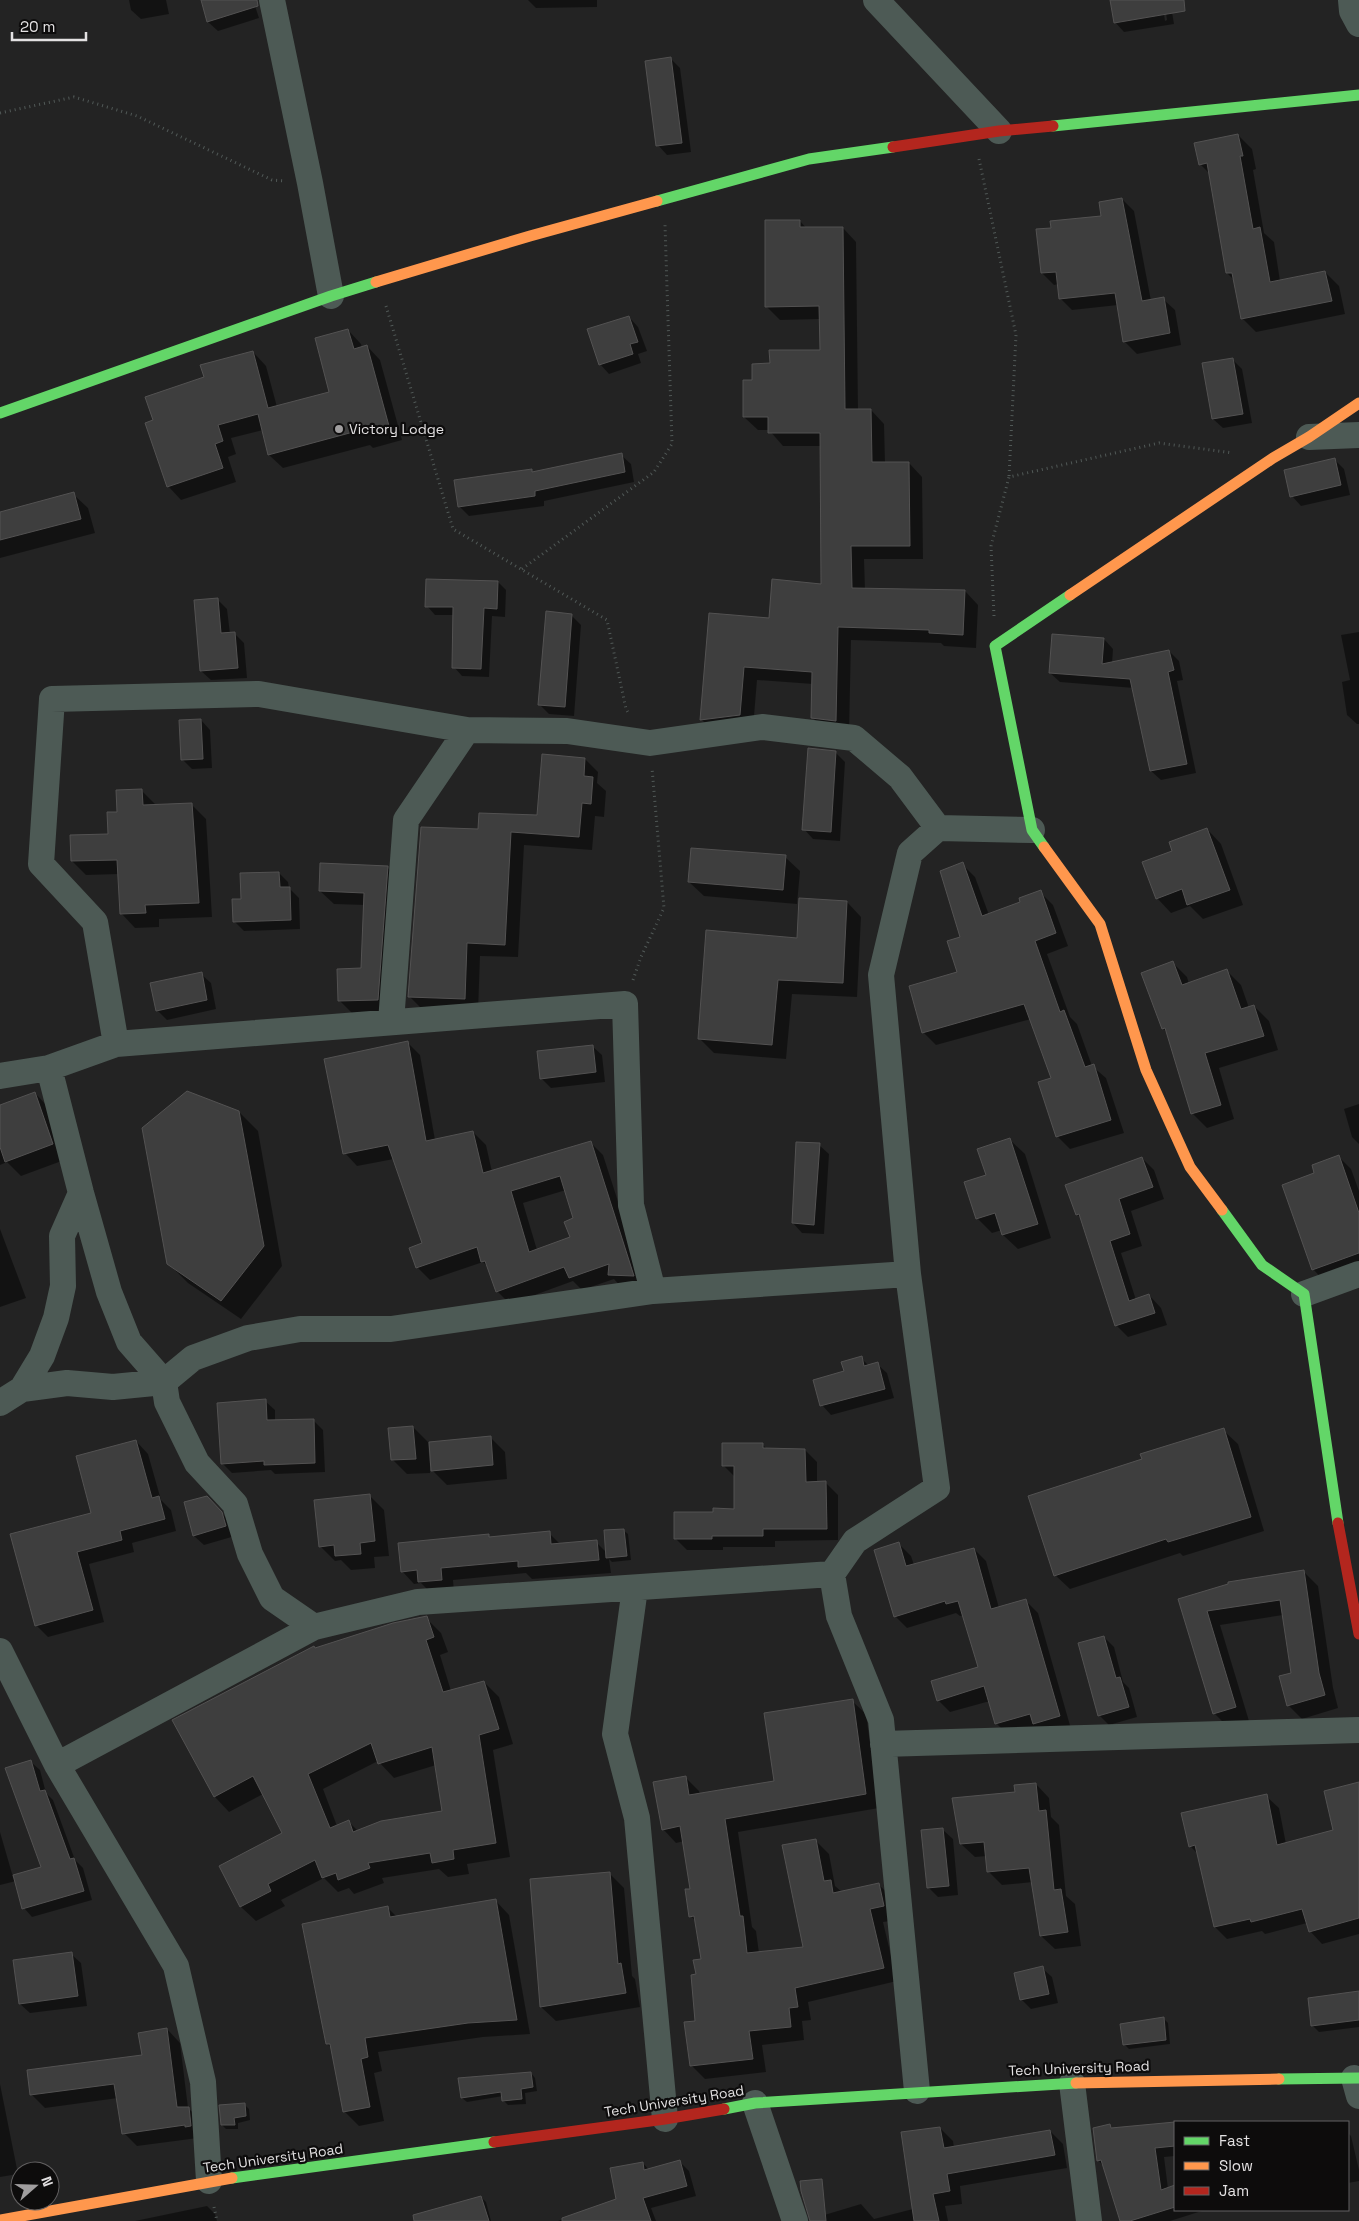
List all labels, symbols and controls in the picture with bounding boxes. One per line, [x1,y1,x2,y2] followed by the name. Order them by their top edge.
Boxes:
[12,10,86,42] scale bar
[20,17,55,36] text: 20 m
[349,420,444,438] place label: Victory Lodge
[333,423,345,435] marker: Victory Lodge
[1008,2057,1150,2079] street label: Tech University Road
[603,2081,745,2121] street label: Tech University Road
[1174,2121,1349,2211] legend
[1219,2131,1250,2150] text: Fast
[202,2139,344,2177] street label: Tech University Road
[1219,2156,1253,2175] text: Slow
[10,2161,60,2211] north arrow
[37,2174,57,2189] text: N
[1219,2181,1249,2200] text: Jam

